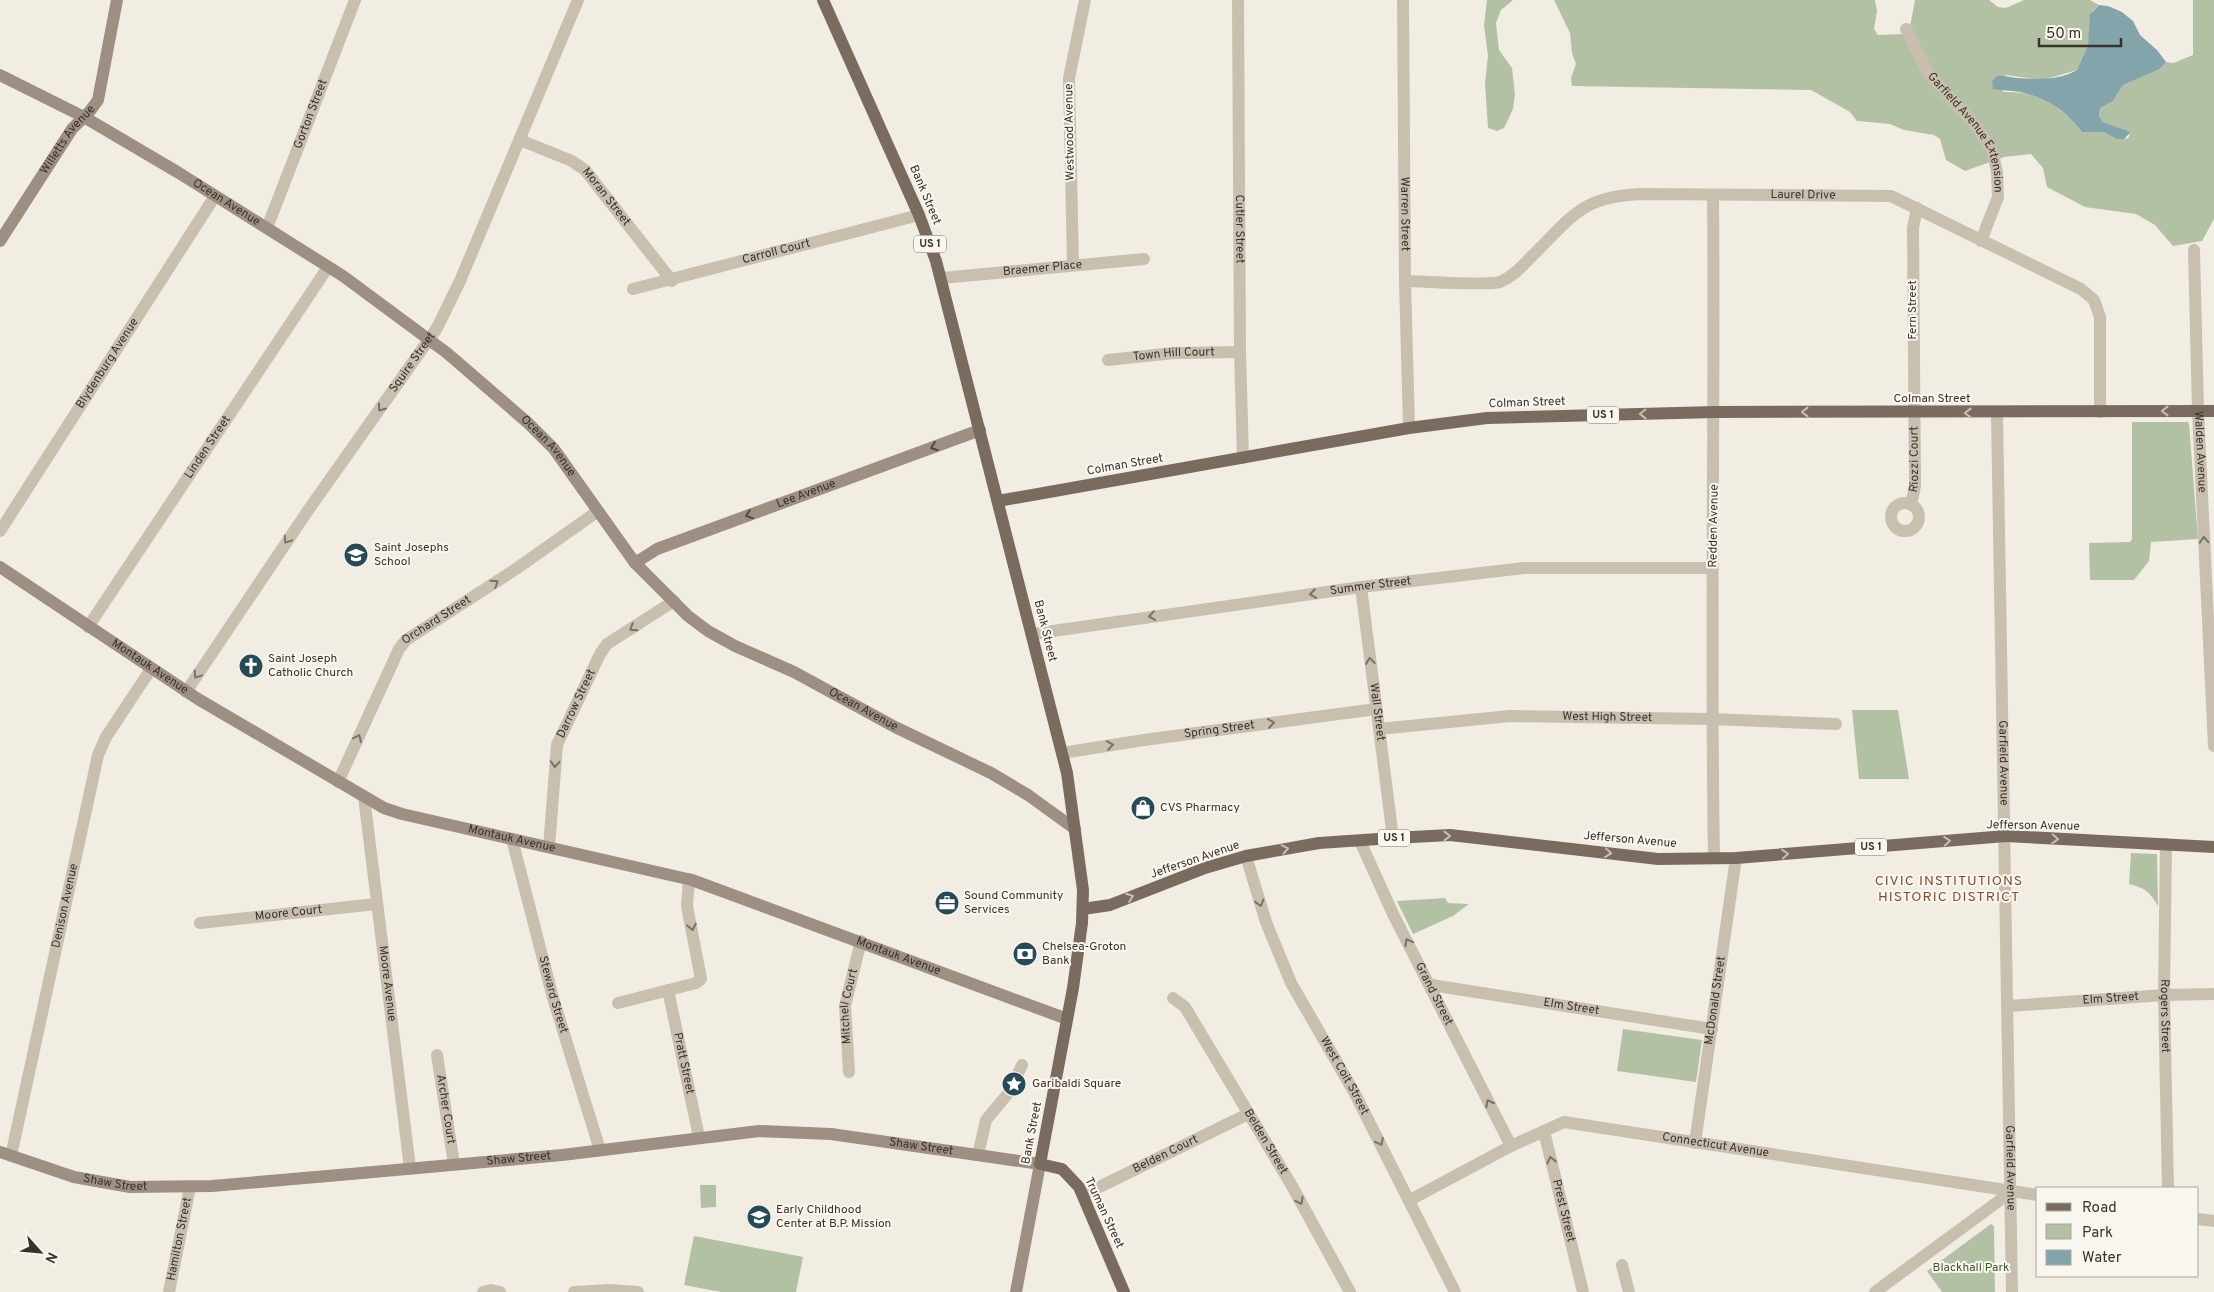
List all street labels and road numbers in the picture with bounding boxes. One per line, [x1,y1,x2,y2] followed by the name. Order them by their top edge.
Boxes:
[1923,69,2006,193] street label: Garfield Avenue Extension
[290,77,332,151] street label: Gorton Street
[1061,83,1079,181] street label: Westwood Avenue
[37,102,99,178] street label: Willetts Avenue
[905,163,945,227] street label: Bank Street
[578,164,634,229] street label: Moran Street
[189,175,263,230] street label: Ocean Avenue
[1396,177,1413,251] street label: Warren Street
[1770,187,1836,204] street label: Laurel Drive
[1231,194,1247,264] street label: Cutler Street
[740,235,812,268] street label: Carroll Court
[914,235,946,252] road number: US 1
[1002,257,1083,280] street label: Braemer Place
[1905,280,1921,340] street label: Fern Street
[72,315,142,412] street label: Blydenburg Avenue
[386,329,439,396] street label: Squire Street
[1132,344,1215,365] street label: Town Hill Court
[1894,391,1970,407] street label: Colman Street
[1488,394,1566,412] street label: Colman Street
[1587,406,1619,424] road number: US 1
[2190,411,2210,493] street label: Walden Avenue
[517,412,579,480] street label: Ocean Avenue
[181,413,235,482] street label: Linden Street
[1906,426,1923,494] street label: Riozzi Court
[1086,450,1164,480] street label: Colman Street
[774,476,838,512] street label: Lee Avenue
[1705,484,1723,568] street label: Redden Avenue
[1329,573,1412,599] street label: Summer Street
[399,592,474,649] street label: Orchard Street
[1030,598,1060,664] street label: Bank Street
[108,635,191,698] street label: Montauk Avenue
[553,667,600,741] street label: Darrow Street
[1365,682,1389,742] street label: Wall Street
[826,684,901,735] street label: Ocean Avenue
[1562,709,1652,726] street label: West High Street
[1183,717,1256,743] street label: Spring Street
[1994,720,2012,806] street label: Garfield Avenue
[1986,817,2080,835] street label: Jefferson Avenue
[466,821,557,857] street label: Montauk Avenue
[1583,828,1677,852] street label: Jefferson Avenue
[1378,830,1410,846] road number: US 1
[1148,837,1242,883] street label: Jefferson Avenue
[1855,839,1887,856] road number: US 1
[48,862,82,950] street label: Denison Avenue
[254,902,323,925] street label: Moore Court
[854,933,943,980] street label: Montauk Avenue
[374,945,400,1023] street label: Moore Avenue
[534,954,571,1035] street label: Steward Street
[1701,955,1730,1046] street label: McDonald Street
[1411,960,1456,1028] street label: Grand Street
[837,967,862,1045] street label: Mitchell Court
[2156,979,2173,1053] street label: Rogers Street
[2082,989,2139,1009] street label: Elm Street
[1542,995,1600,1019] street label: Elm Street
[669,1031,698,1096] street label: Pratt Street
[1316,1034,1372,1118] street label: West Coit Street
[432,1073,459,1145] street label: Archer Court
[1018,1100,1046,1166] street label: Bank Street
[1240,1106,1291,1177] street label: Belden Street
[2001,1125,2019,1211] street label: Garfield Avenue
[1661,1129,1770,1161] street label: Connecticut Avenue
[1130,1132,1201,1177] street label: Belden Court
[888,1134,954,1159] street label: Shaw Street
[486,1148,552,1170] street label: Shaw Street
[82,1171,147,1195] street label: Shaw Street
[1081,1175,1127,1251] street label: Truman Street
[1548,1178,1579,1244] street label: Prest Street
[163,1196,196,1282] street label: Hamilton Street

